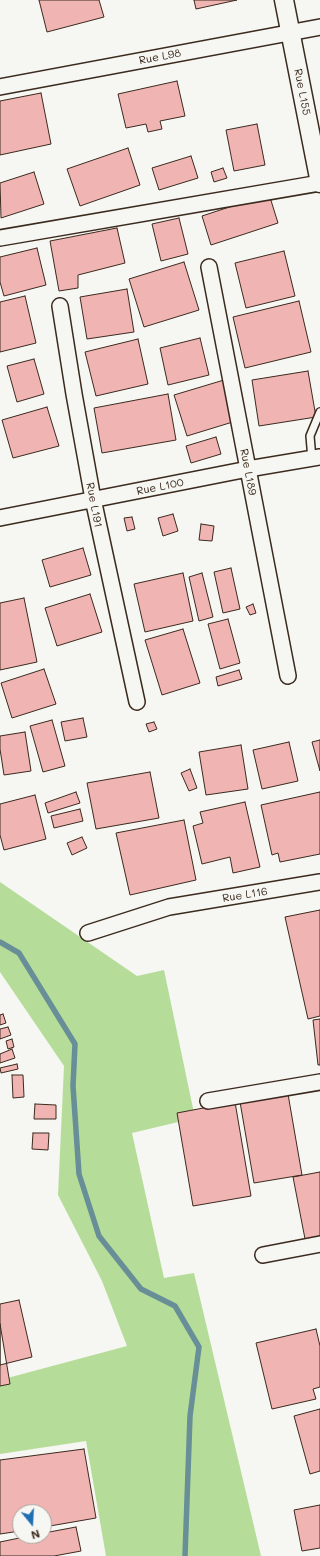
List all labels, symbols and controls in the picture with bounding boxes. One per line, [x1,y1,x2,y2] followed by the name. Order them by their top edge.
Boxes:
[138,46,182,68] street label: Rue L98
[291,68,313,116] street label: Rue L155
[237,448,259,496] street label: Rue L189
[135,476,185,498] street label: Rue L100
[83,481,105,529] street label: Rue L191
[221,885,269,905] street label: Rue L116
[12,1504,52,1544] north arrow
[29,1527,42,1543] text: N

